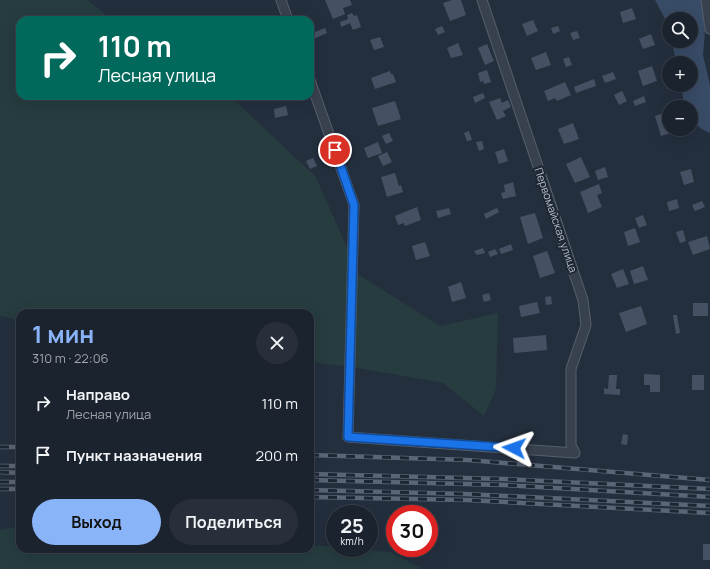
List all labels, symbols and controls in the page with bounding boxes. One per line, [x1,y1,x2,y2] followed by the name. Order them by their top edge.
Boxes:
[662,12,698,136] map controls
[662,12,698,48] button: search
[98,27,172,65] text: 110 m
[32,32,84,84] icon: right
[662,56,698,92] button: +
[98,63,216,87] text: Лесная улица
[662,100,698,136] button: −
[318,133,352,167] pin
[324,139,346,161] icon: arrive
[531,165,581,274] street label: Первомайская улица
[32,317,94,350] text: 1 мин
[256,322,298,364] button: close
[32,349,109,367] text: 310 m · 22:06
[66,384,130,405] text: Направо
[32,392,54,414] icon: right
[261,393,298,414] text: 110 m
[66,405,151,423] text: Лесная улица
[493,427,535,469] position arrow
[32,444,54,466] icon: arrive
[66,445,202,466] text: Пункт назначения
[255,445,298,466] text: 200 m
[32,499,161,545] button: Выход
[169,499,298,545] button: Поделиться
[386,505,438,557] speed limit sign: 30
[340,512,364,539] text: 25
[340,534,364,548] text: km/h

